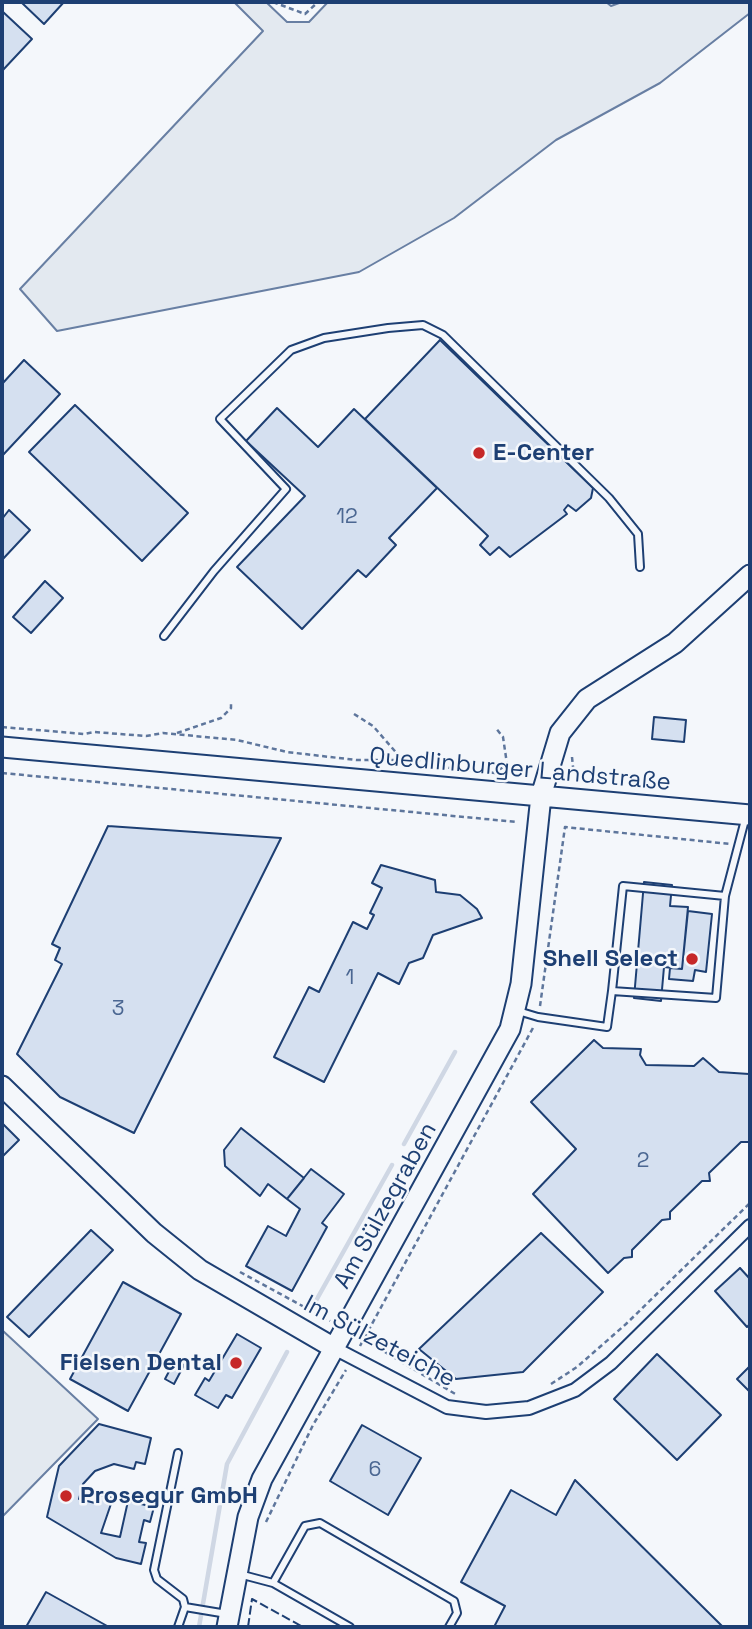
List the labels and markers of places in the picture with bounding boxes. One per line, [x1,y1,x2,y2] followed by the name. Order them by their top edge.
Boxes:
[493,439,594,467] place label: E-Center
[471,445,487,461] marker: E-Center
[543,945,678,973] place label: Shell Select
[684,951,700,967] marker: Shell Select
[60,1349,222,1377] place label: Fielsen Dental
[228,1355,244,1371] marker: Fielsen Dental
[80,1482,258,1510] place label: Prosegur GmbH
[58,1488,74,1504] marker: Prosegur GmbH

